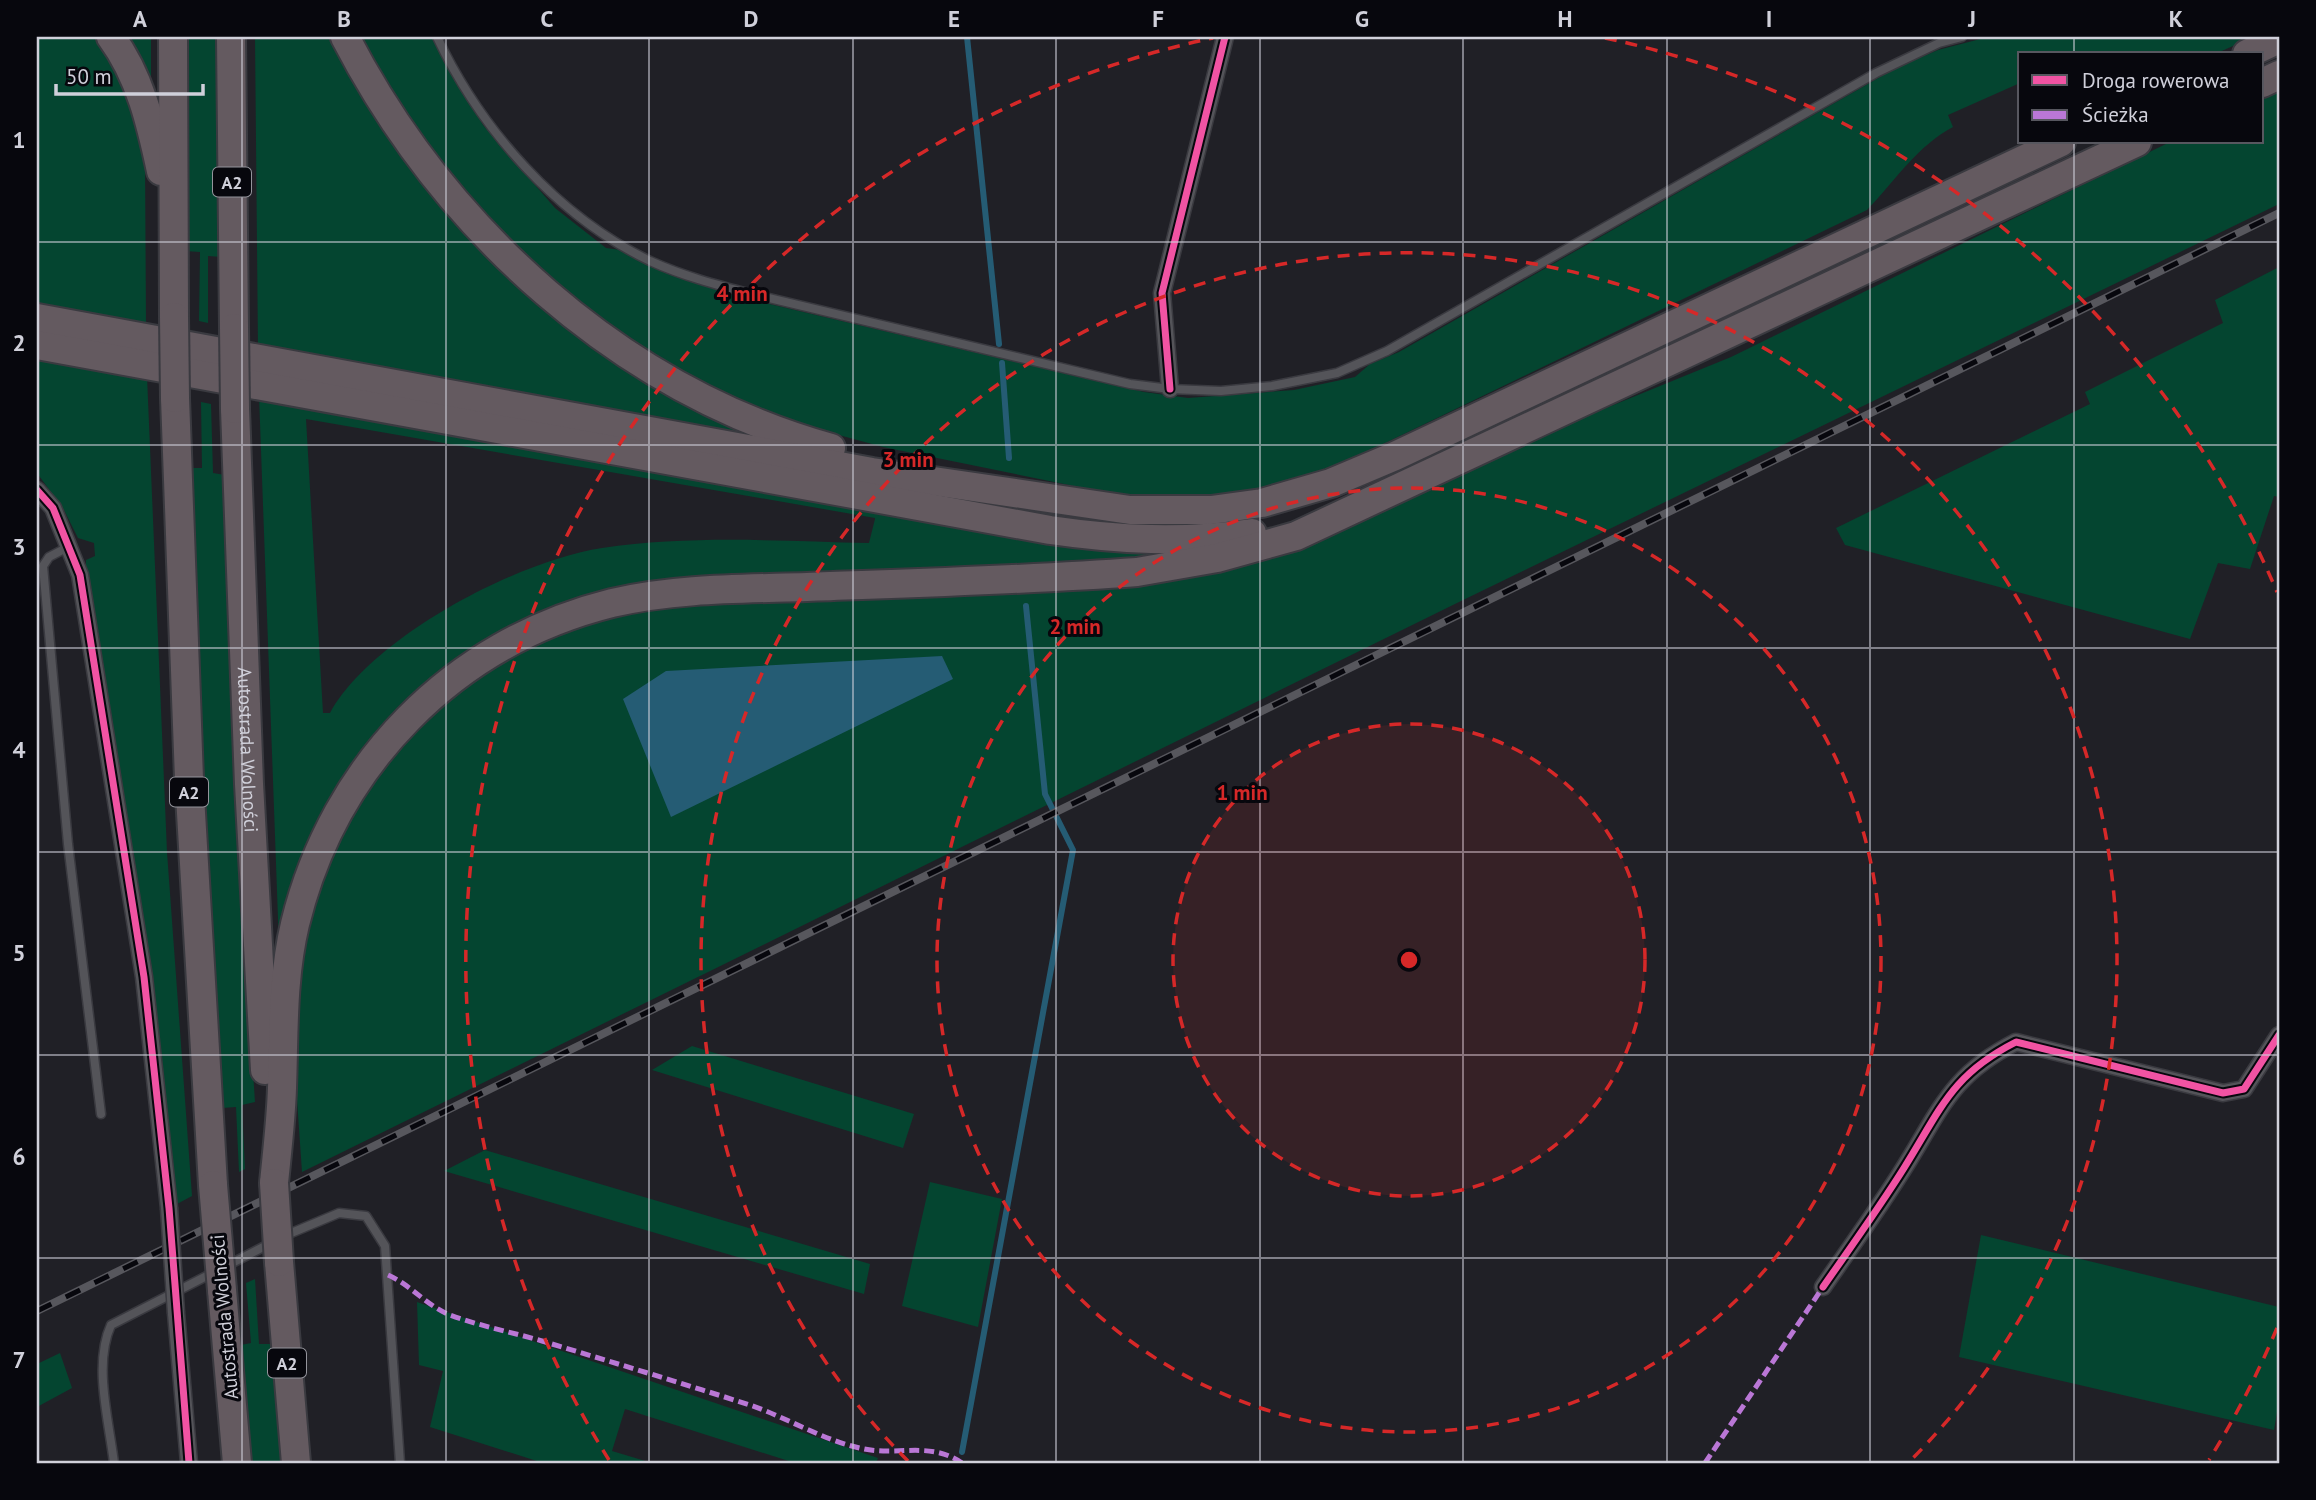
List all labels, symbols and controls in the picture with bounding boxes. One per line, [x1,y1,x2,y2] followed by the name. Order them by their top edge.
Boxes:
[133,4,147,33] text: A
[337,4,351,33] text: B
[541,4,554,33] text: C
[744,4,758,33] text: D
[948,4,960,33] text: E
[1152,4,1164,33] text: F
[1355,4,1369,33] text: G
[1558,4,1572,33] text: H
[1766,4,1772,33] text: I
[1967,4,1976,33] text: J
[2169,4,2183,33] text: K
[56,52,203,96] scale bar
[2018,52,2264,144] legend
[66,63,112,90] text: 50 m
[2082,67,2229,94] text: Droga rowerowa
[2082,101,2149,128] text: Ścieżka
[12,125,26,154] text: 1
[213,168,251,196] road number: A2
[716,280,768,307] text: 4 min
[12,328,26,357] text: 2
[882,446,934,473] text: 3 min
[12,532,26,561] text: 3
[1049,613,1101,640] text: 2 min
[233,667,264,833] street label: Autostrada Wolności
[12,735,26,764] text: 4
[170,778,208,806] road number: A2
[1216,779,1268,806] text: 1 min
[12,938,26,967] text: 5
[1397,948,1421,972] centre of rings
[12,1142,26,1171] text: 6
[205,1234,243,1400] street label: Autostrada Wolności
[12,1345,26,1374] text: 7
[268,1348,306,1378] road number: A2

